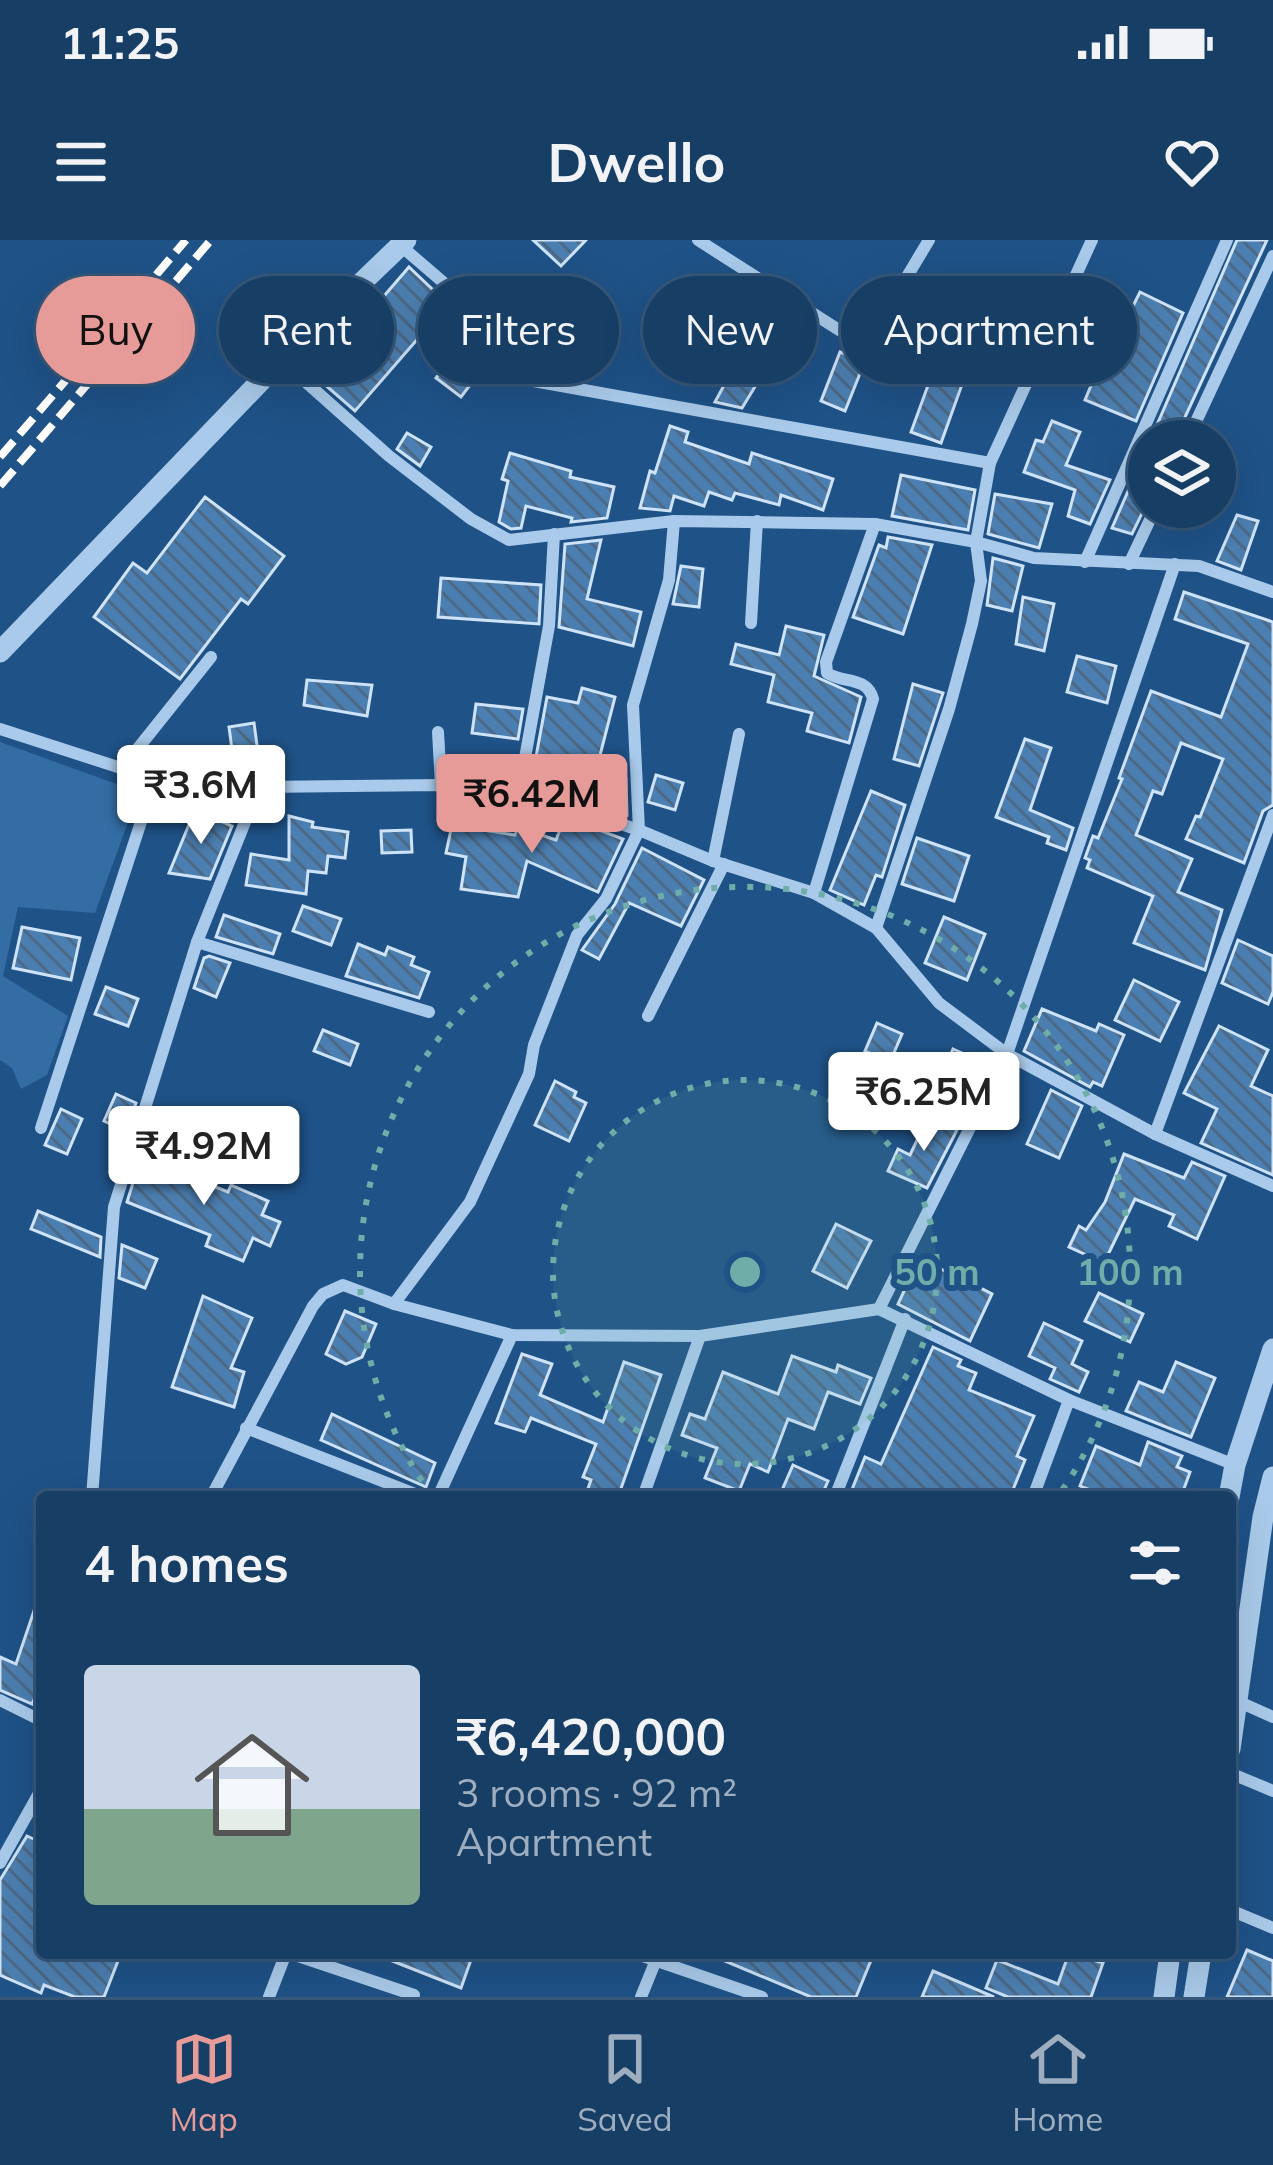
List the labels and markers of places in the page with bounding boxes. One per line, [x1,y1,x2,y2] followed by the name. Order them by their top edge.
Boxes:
[117,745,285,847] pin: ₹3.6M
[434,754,630,856] pin: ₹6.42M
[826,1052,1022,1154] pin: ₹6.25M
[106,1106,302,1208] pin: ₹4.92M
[724,1251,766,1293] centre of rings

